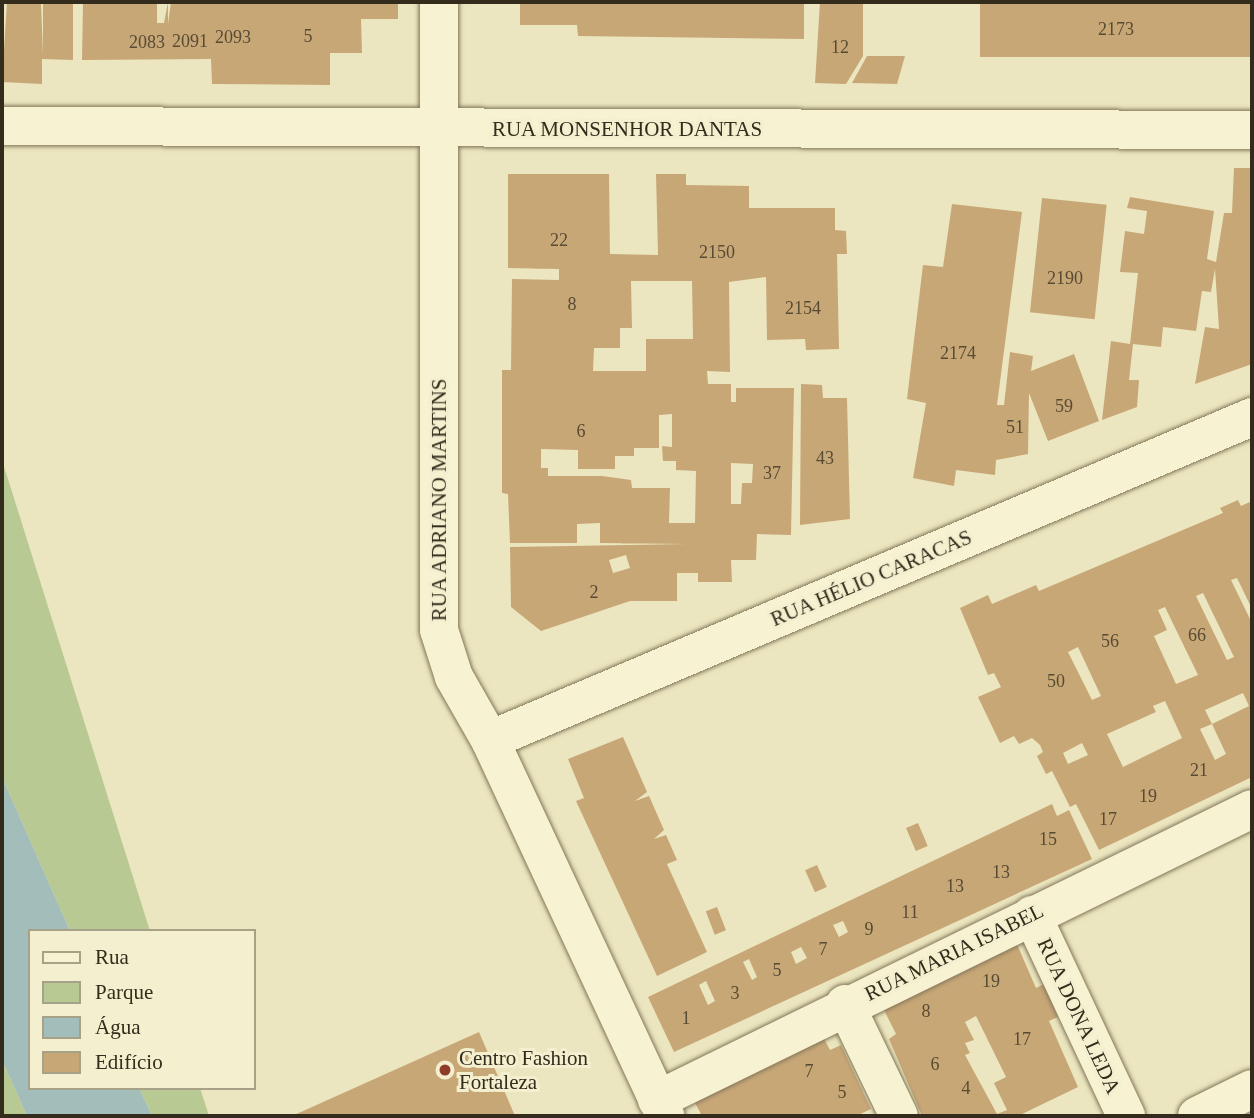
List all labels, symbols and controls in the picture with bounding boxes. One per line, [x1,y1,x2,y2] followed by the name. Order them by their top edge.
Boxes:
[1098,18,1134,40] house number: 2173
[304,25,312,47] house number: 5
[215,26,251,48] house number: 2093
[172,30,208,52] house number: 2091
[129,31,165,53] house number: 2083
[831,36,849,58] house number: 12
[491,116,763,142] street label: RUA MONSENHOR DANTAS
[550,229,568,251] house number: 22
[699,241,735,263] house number: 2150
[1047,267,1083,289] house number: 2190
[568,293,576,315] house number: 8
[785,297,821,319] house number: 2154
[940,342,976,364] house number: 2174
[426,378,452,622] street label: RUA ADRIANO MARTINS
[1055,395,1073,417] house number: 59
[1006,416,1024,438] house number: 51
[576,420,586,442] house number: 6
[816,447,834,469] house number: 43
[763,462,781,484] house number: 37
[766,524,976,632] street label: RUA HÉLIO CARACAS
[590,581,598,603] house number: 2
[1188,624,1206,646] house number: 66
[1101,630,1119,652] house number: 56
[1047,670,1065,692] house number: 50
[1190,759,1208,781] house number: 21
[1139,785,1157,807] house number: 19
[1099,808,1117,830] house number: 17
[1039,828,1057,850] house number: 15
[992,861,1010,883] house number: 13
[946,875,964,897] house number: 13
[859,897,1049,1007] street label: RUA MARIA ISABEL
[901,901,919,923] house number: 11
[864,918,874,940] house number: 9
[28,929,256,1090] legend
[1031,933,1127,1099] street label: RUA DONA LEDA
[818,938,828,960] house number: 7
[95,945,129,969] text: Rua
[772,959,782,981] house number: 5
[982,970,1000,992] house number: 19
[95,980,153,1004] text: Parque
[730,982,740,1004] house number: 3
[922,1000,930,1022] house number: 8
[682,1007,690,1029] house number: 1
[95,1015,141,1039] text: Água
[1013,1028,1031,1050] house number: 17
[459,1045,588,1095] place label: Centro Fashion Fortaleza
[95,1050,163,1074] text: Edifício
[931,1053,940,1075] house number: 6
[804,1060,814,1082] house number: 7
[437,1062,453,1078] marker: Centro Fashion Fortaleza
[962,1077,970,1099] house number: 4
[838,1081,846,1103] house number: 5

